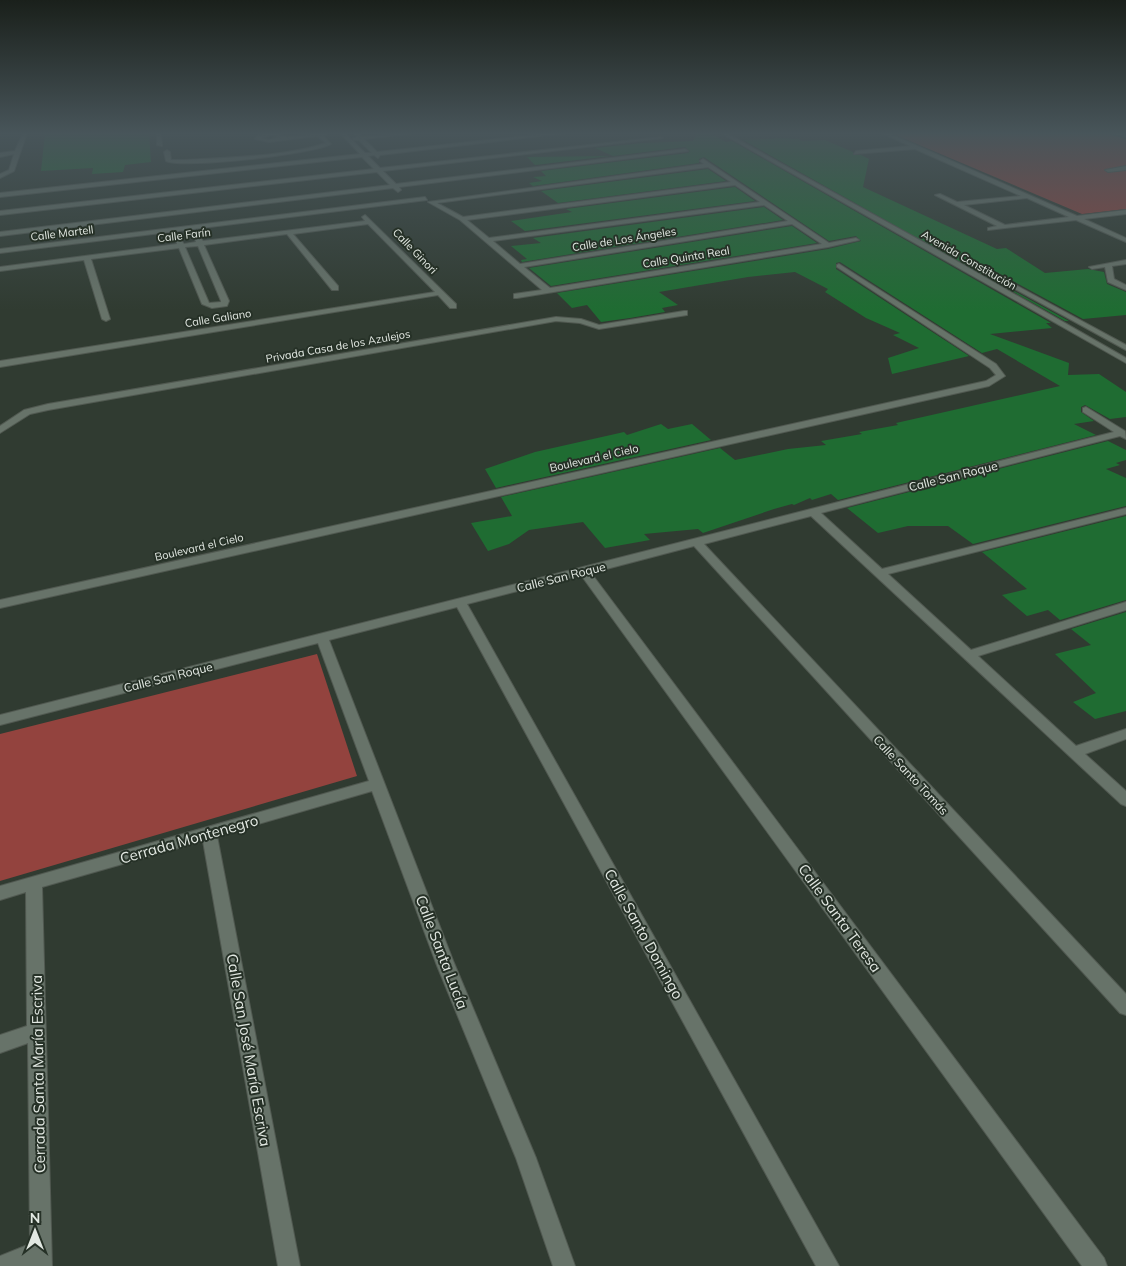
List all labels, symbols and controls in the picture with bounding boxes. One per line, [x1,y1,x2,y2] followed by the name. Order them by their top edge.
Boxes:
[30,222,94,244] street label: Calle Martell
[571,224,677,254] street label: Calle de Los Ángeles
[157,225,211,245] street label: Calle Farín
[390,225,440,277] street label: Calle Ginori
[919,227,1019,293] street label: Avenida Constitución
[641,243,731,271] street label: Calle Quinta Real
[184,306,252,330] street label: Calle Galiano
[265,326,411,366] street label: Privada Casa de los Azulejos
[548,441,640,475] street label: Boulevard el Cielo
[907,458,999,494] street label: Calle San Roque
[153,530,245,564] street label: Boulevard el Cielo
[515,559,607,595] street label: Calle San Roque
[122,659,214,695] street label: Calle San Roque
[870,732,952,818] street label: Calle Santo Tomás
[118,810,260,868] street label: Cerrada Montenegro
[794,860,886,976] street label: Calle Santa Teresa
[600,866,688,1002] street label: Calle Santo Domingo
[412,892,472,1012] street label: Calle Santa Lucía
[223,952,275,1148] street label: Calle San José María Escriva
[27,975,49,1173] street label: Cerrada Santa María Escriva
[10,1206,60,1256] north arrow
[30,1209,40,1227] text: N

